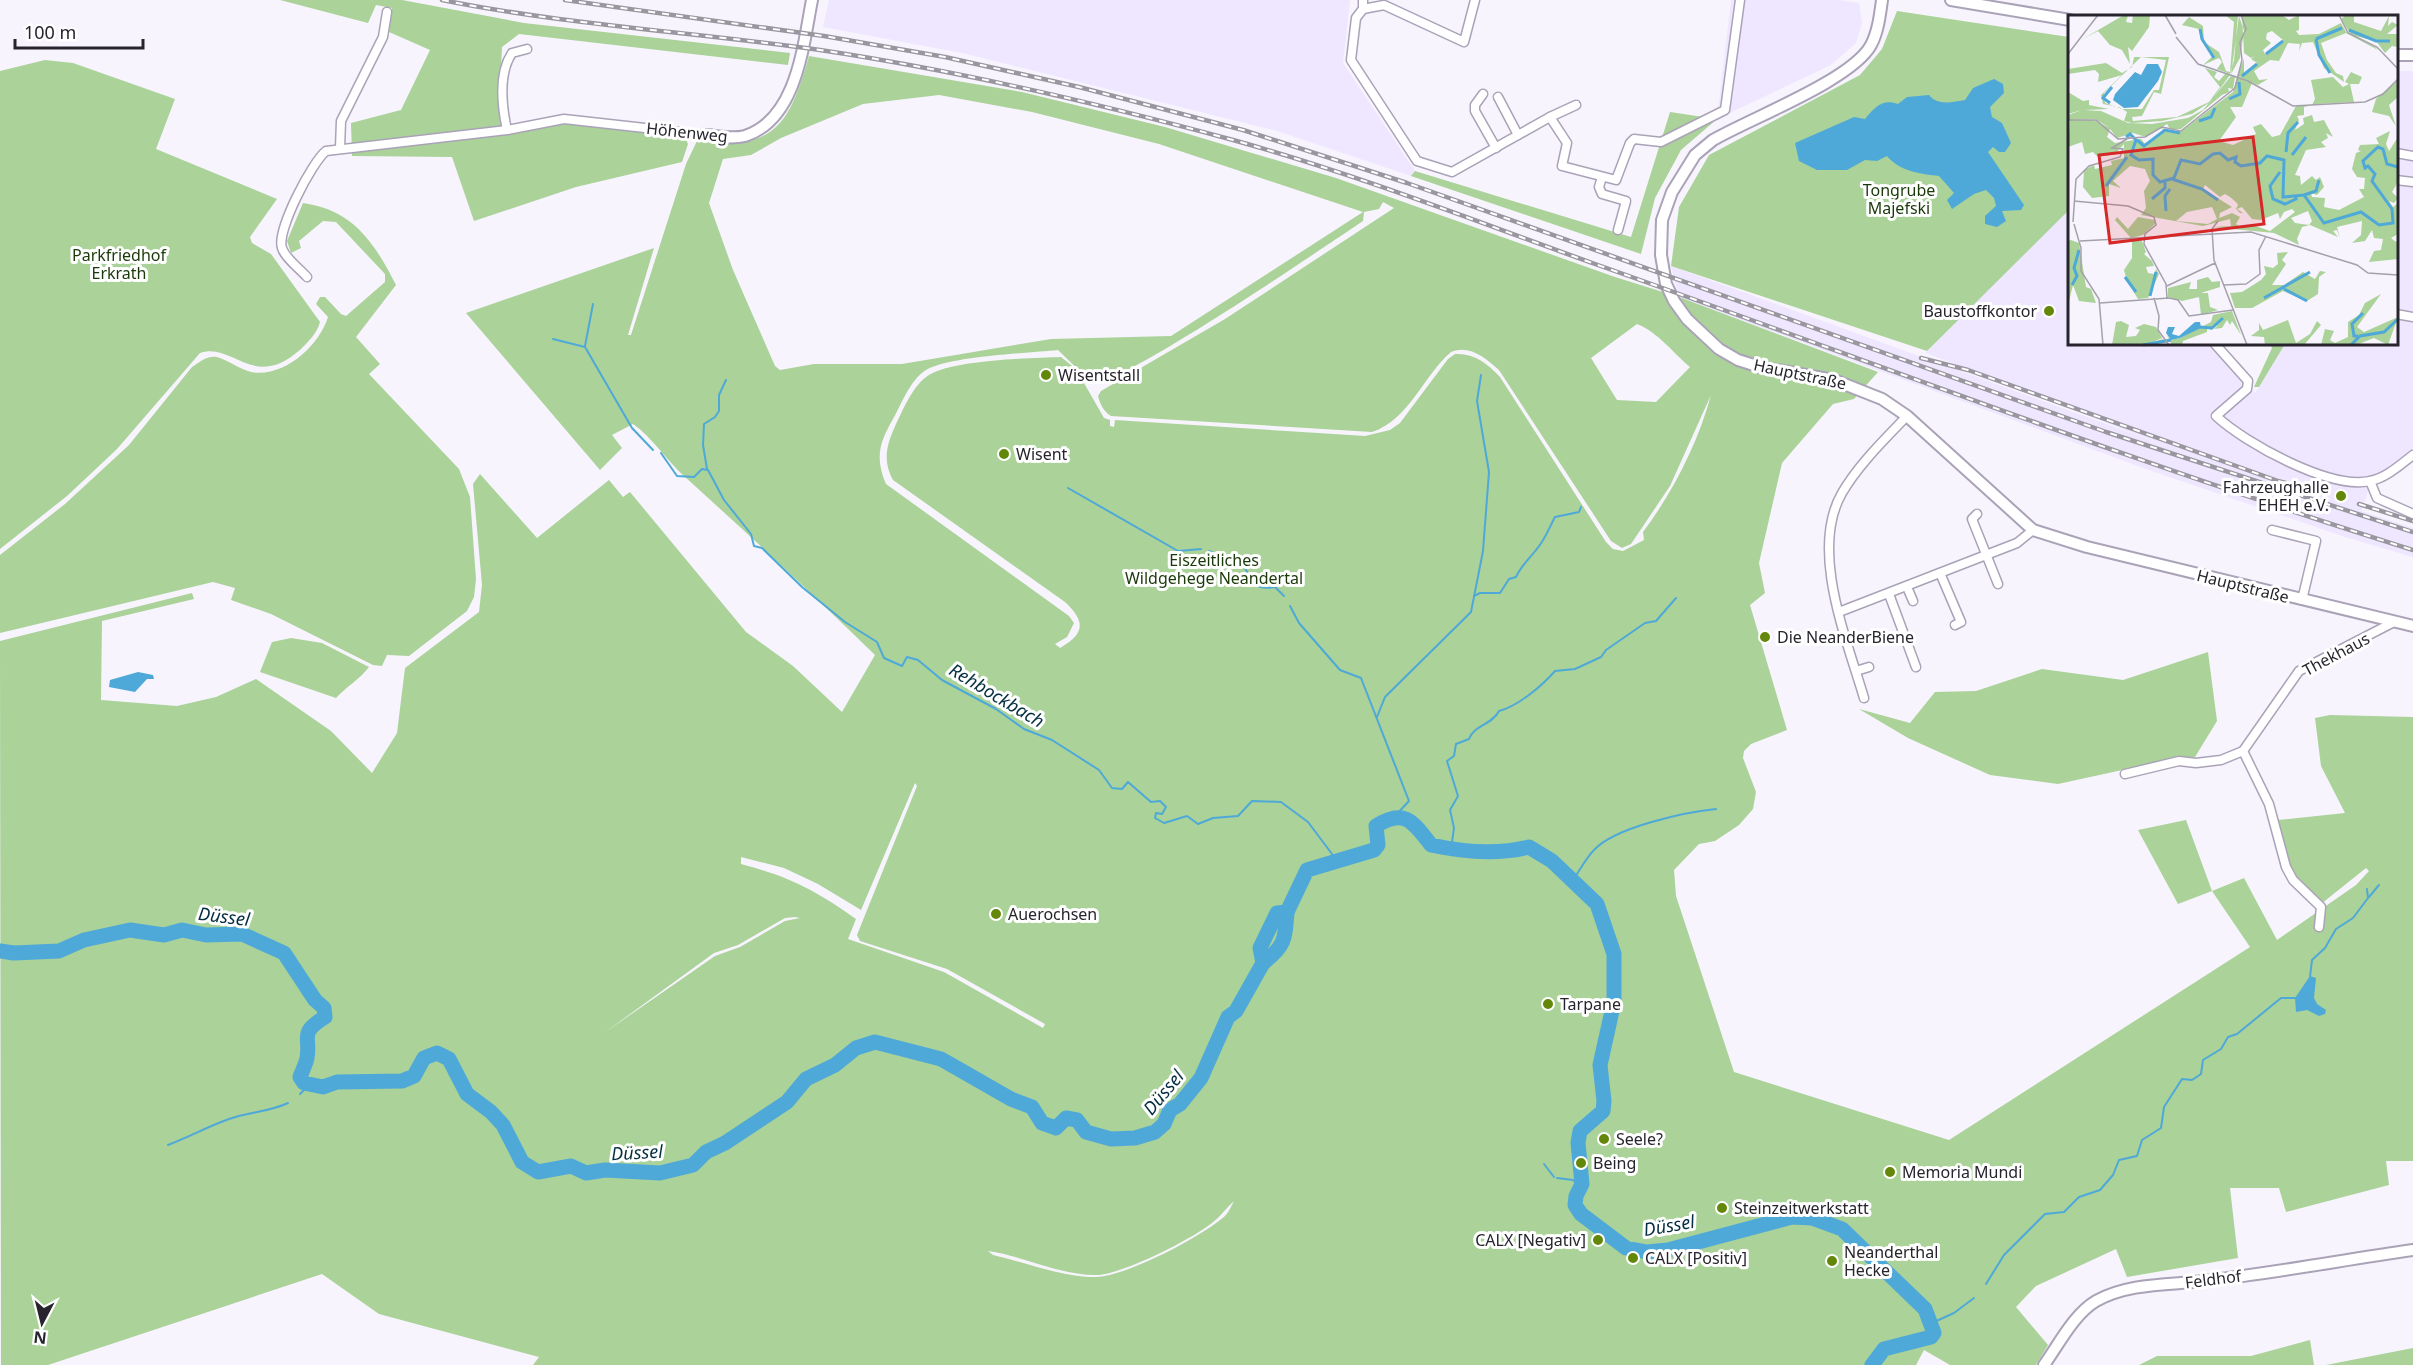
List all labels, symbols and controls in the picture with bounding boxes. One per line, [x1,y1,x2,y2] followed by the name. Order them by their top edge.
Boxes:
[15,12,142,50] scale bar
[2068,15,2398,345] inset map
[24,20,76,44] text: 100 m
[645,117,729,147] street label: Höhenweg
[1863,179,1935,219] park label: Tongrube Majefski
[72,244,167,284] park label: Parkfriedhof Erkrath
[1923,300,2037,322] place label: Baustoffkontor
[2042,304,2056,318] marker: Baustoffkontor
[1752,353,1848,395] street label: Hauptstraße
[1058,364,1140,386] place label: Wisentstall
[1039,368,1053,382] marker: Wisentstall
[1016,443,1068,465] place label: Wisent
[997,447,1011,461] marker: Wisent
[2223,476,2329,516] place label: Fahrzeughalle EHEH e.V.
[2334,489,2348,503] marker: Fahrzeughalle EHEH e.V.
[1125,549,1303,589] park label: Eiszeitliches Wildgehege Neandertal
[2195,564,2291,608] street label: Hauptstraße
[1777,626,1914,648] place label: Die NeanderBiene
[2299,627,2373,681] street label: Thekhaus
[1758,630,1772,644] marker: Die NeanderBiene
[945,657,1049,733] water label: Rehbockbach
[197,901,251,931] water label: Düssel
[1008,903,1097,925] place label: Auerochsen
[989,907,1003,921] marker: Auerochsen
[1560,993,1621,1015] place label: Tarpane
[1541,997,1555,1011] marker: Tarpane
[1137,1064,1189,1119] water label: Düssel
[1616,1128,1663,1150] place label: Seele?
[1597,1132,1611,1146] marker: Seele?
[611,1139,664,1165] water label: Düssel
[1593,1152,1636,1174] place label: Being
[1574,1156,1588,1170] marker: Being
[1902,1161,2022,1183] place label: Memoria Mundi
[1883,1165,1897,1179] marker: Memoria Mundi
[1734,1197,1869,1219] place label: Steinzeitwerkstatt
[1715,1201,1729,1215] marker: Steinzeitwerkstatt
[1642,1209,1697,1241] water label: Düssel
[1475,1229,1586,1251] place label: CALX [Negativ]
[1591,1233,1605,1247] marker: CALX [Negativ]
[1844,1241,1938,1281] place label: Neanderthal Hecke
[1645,1247,1747,1269] place label: CALX [Positiv]
[1626,1251,1640,1265] marker: CALX [Positiv]
[1825,1254,1839,1268] marker: Neanderthal Hecke
[2184,1264,2244,1293] street label: Feldhof
[12,1293,72,1353] north arrow
[32,1326,48,1350] text: N

